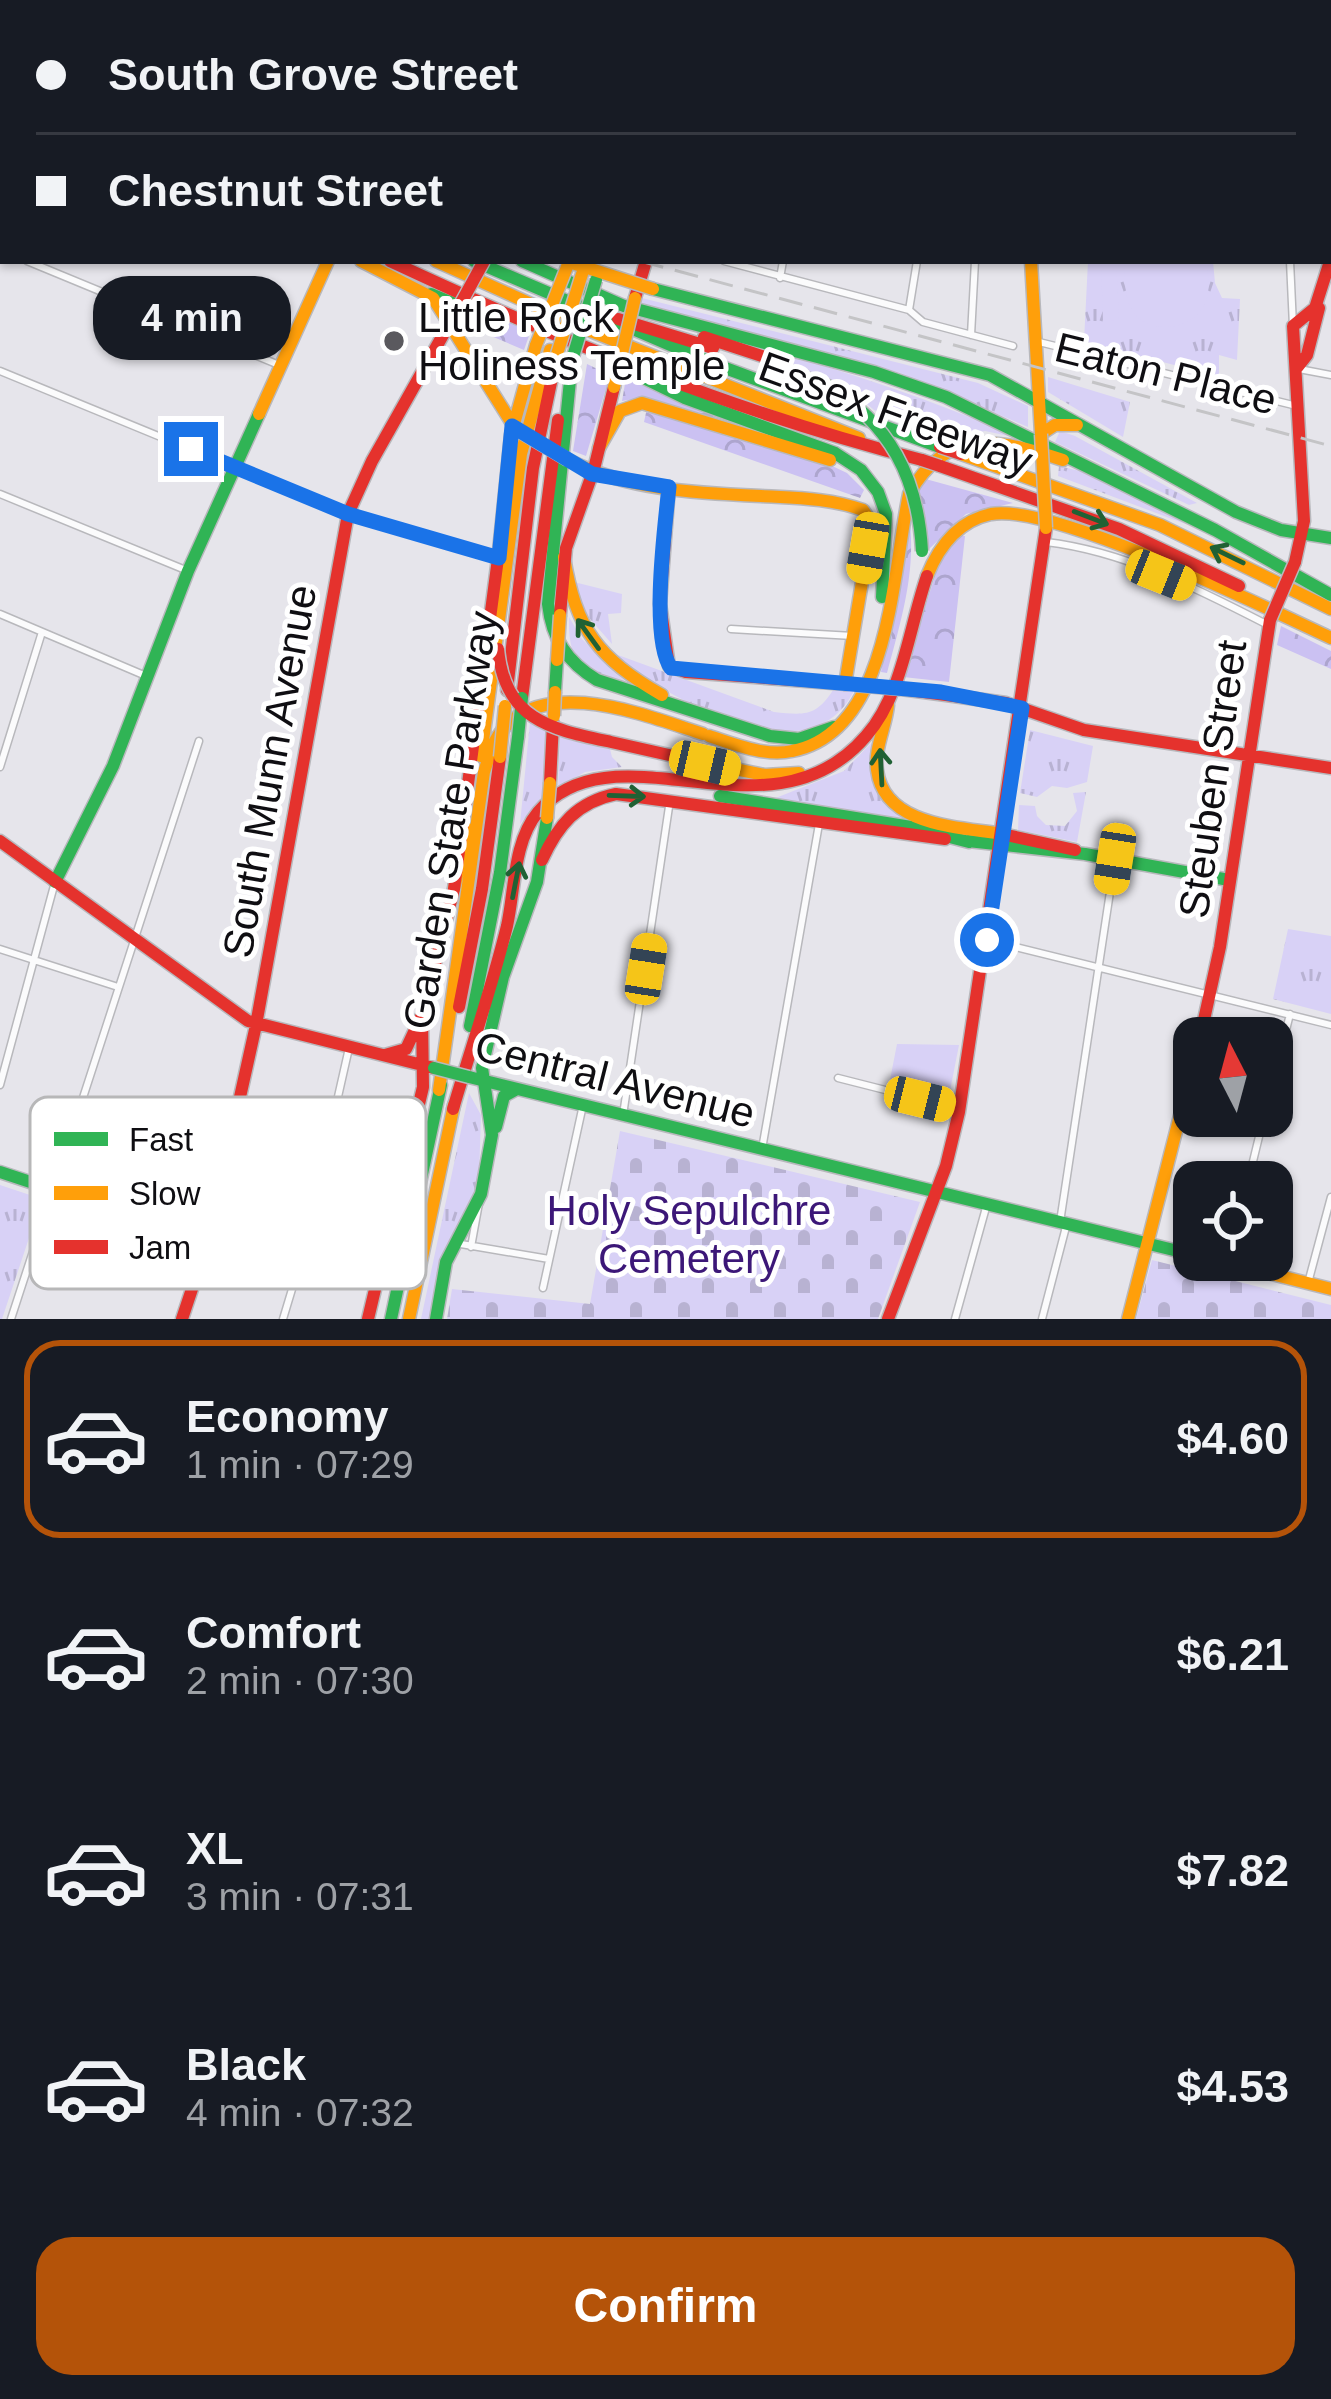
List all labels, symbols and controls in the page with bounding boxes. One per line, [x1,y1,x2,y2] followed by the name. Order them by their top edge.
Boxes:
[108,49,518,100] text: South Grove Street
[108,165,443,216] text: Chestnut Street
[92,275,290,359] callout: 4 min
[418,294,725,389] place label: Little Rock Holiness Temple
[141,296,243,339] text: 4 min
[1050,323,1281,424] street label: Eaton Place
[381,328,407,354] marker: Little Rock Holiness Temple
[753,342,1039,485] street label: Essex Freeway
[164,422,218,476] route end
[1071,508,1108,530] one-way arrow
[844,509,892,587] car
[1210,543,1246,565] one-way arrow
[1121,545,1201,605] car
[214,581,325,961] street label: South Munn Avenue
[394,608,507,1032] street label: Garden State Parkway
[575,618,601,651] one-way arrow
[1170,637,1255,921] street label: Steuben Street
[666,737,744,789] car
[869,749,892,788] one-way arrow
[607,785,646,808] one-way arrow
[1092,821,1138,897] car
[506,862,528,901] one-way arrow
[960,913,1014,967] route start
[623,931,669,1007] car
[1173,1017,1293,1137] north arrow
[1173,1017,1293,1281] map controls
[470,1022,760,1137] street label: Central Avenue
[881,1073,959,1125] car
[30,1097,426,1289] legend
[129,1121,193,1158] text: Fast
[1173,1161,1293,1281] button: locate
[129,1175,201,1212] text: Slow
[547,1187,831,1282] park label: Holy Sepulchre Cemetery
[129,1229,191,1266] text: Jam
[42,1385,150,1493] icon: car
[186,1391,389,1442] text: Economy
[1176,1413,1289,1464] text: $4.60
[186,1443,414,1486] text: 1 min · 07:29
[42,1601,150,1709] icon: car
[186,1607,361,1658] text: Comfort
[1176,1629,1289,1680] text: $6.21
[186,1659,414,1702] text: 2 min · 07:30
[42,1817,150,1925] icon: car
[186,1823,244,1874] text: XL
[1176,1845,1289,1896] text: $7.82
[186,1875,414,1918] text: 3 min · 07:31
[42,2033,150,2141] icon: car
[186,2039,306,2090] text: Black
[1176,2061,1289,2112] text: $4.53
[186,2091,414,2134] text: 4 min · 07:32
[36,2237,1295,2375] button: Confirm

